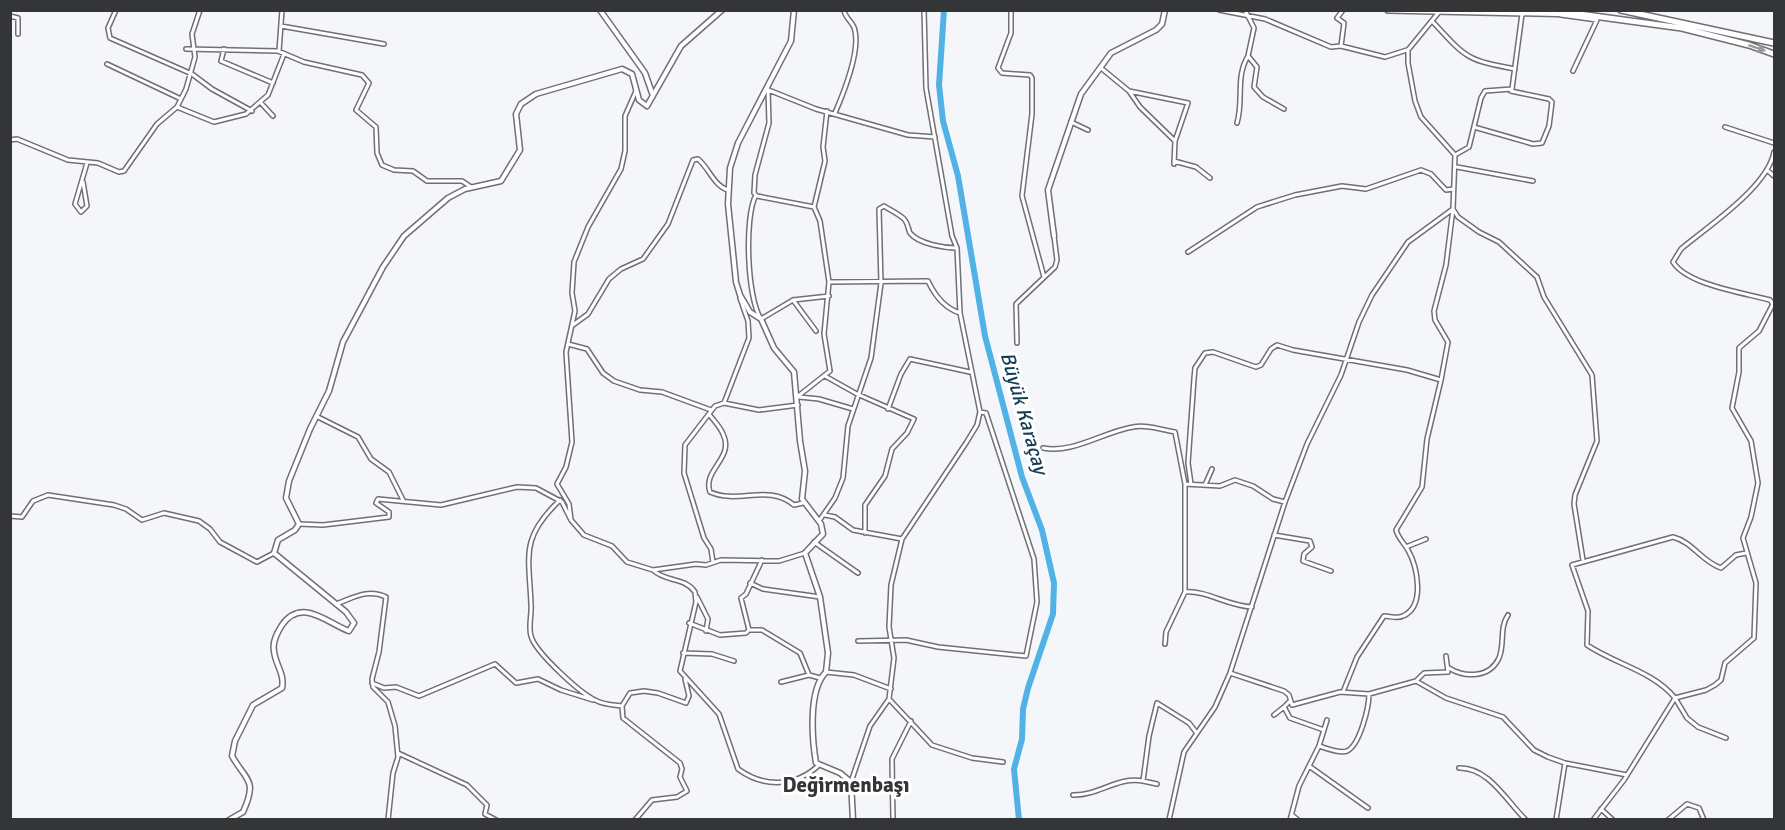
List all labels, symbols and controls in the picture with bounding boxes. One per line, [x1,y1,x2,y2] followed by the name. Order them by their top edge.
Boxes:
[1748,43,1766,53] one-way arrow
[995,349,1054,479] water label: Büyük Karaçay
[783,772,909,798] district label: Değirmenbaşı

